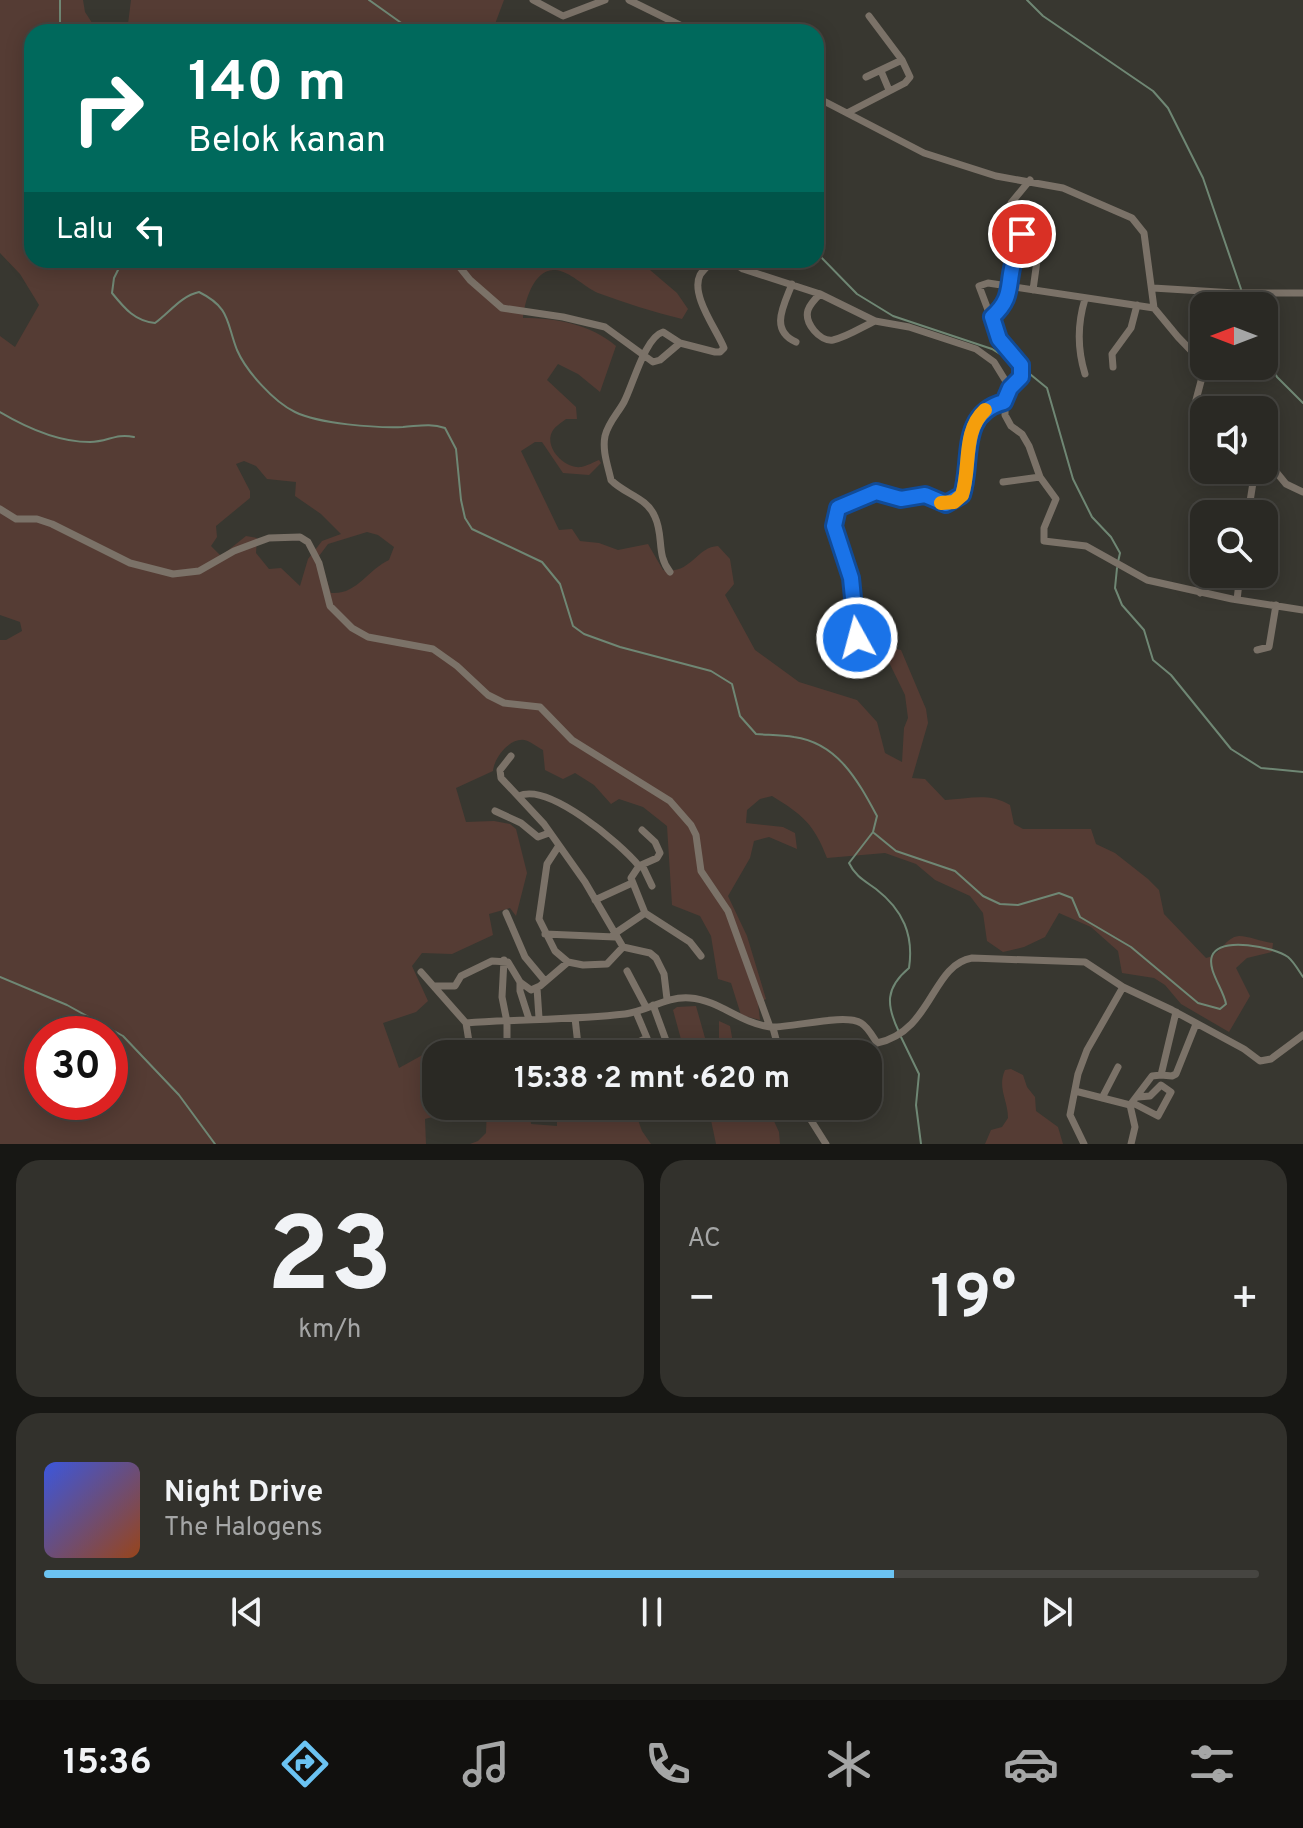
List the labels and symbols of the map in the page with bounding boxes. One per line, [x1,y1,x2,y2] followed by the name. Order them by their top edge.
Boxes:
[988,200,1056,268] pin
[1190,292,1278,380] north arrow
[815,596,899,680] position arrow
[24,1016,128,1120] speed limit sign: 30

